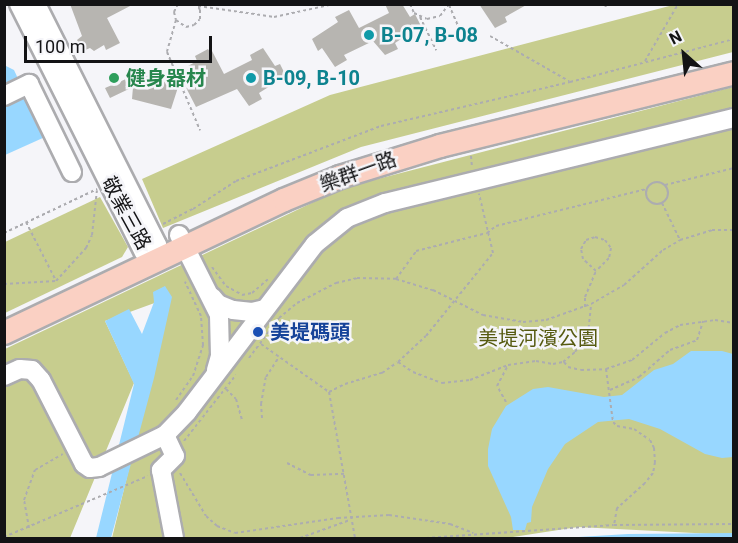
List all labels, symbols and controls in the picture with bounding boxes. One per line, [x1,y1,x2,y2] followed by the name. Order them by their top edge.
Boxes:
[381,23,478,47] place label: B-07, B-08
[27,24,214,62] scale bar
[654,24,714,84] north arrow
[666,26,685,49] text: N
[362,28,376,42] marker: B-07, B-08
[35,36,86,57] text: 100 m
[126,66,206,90] place label: 健身器材
[263,66,360,90] place label: B-09, B-10
[107,71,121,85] marker: 健身器材
[244,71,258,85] marker: B-09, B-10
[316,147,400,197] street label: 樂群一路
[96,172,156,254] street label: 敬業三路
[270,320,350,344] place label: 美堤碼頭
[251,325,265,339] marker: 美堤碼頭
[478,326,598,350] park label: 美堤河濱公園

